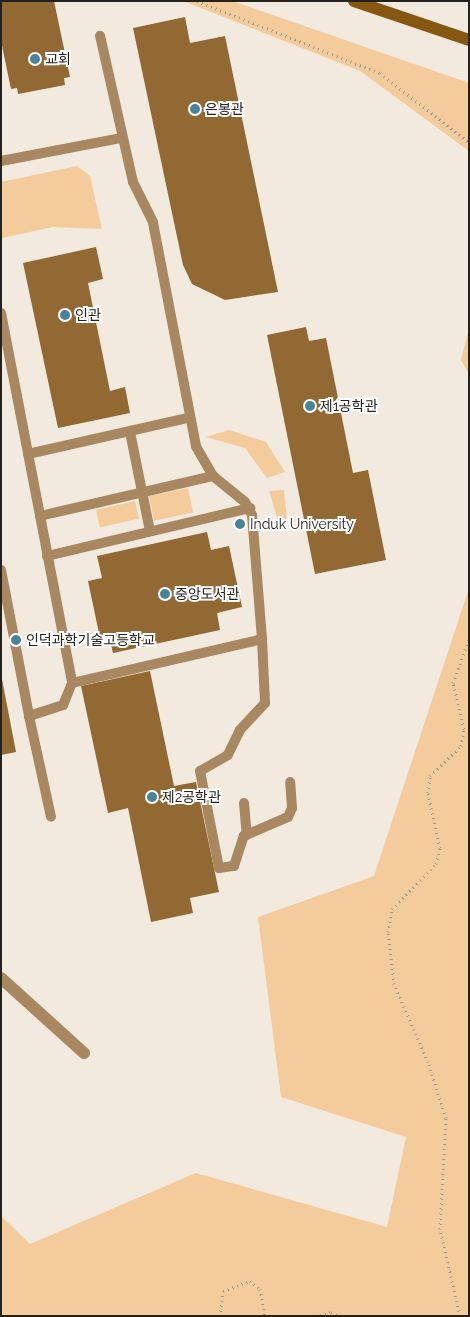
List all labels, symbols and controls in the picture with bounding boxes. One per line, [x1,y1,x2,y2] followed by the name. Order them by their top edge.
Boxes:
[45,51,71,67] place label: 교회
[29,53,41,65] marker: 교회
[205,101,244,117] place label: 은봉관
[189,103,201,115] marker: 은봉관
[75,307,101,323] place label: 인관
[59,309,71,321] marker: 인관
[320,398,378,414] place label: 제1공학관
[304,400,316,412] marker: 제1공학관
[250,516,354,532] place label: Induk University
[234,518,246,530] marker: Induk University
[175,586,239,602] place label: 중앙도서관
[159,588,171,600] marker: 중앙도서관
[26,632,155,648] place label: 인덕과학기술고등학교
[10,634,22,646] marker: 인덕과학기술고등학교
[162,789,221,805] place label: 제2공학관
[146,791,158,803] marker: 제2공학관

